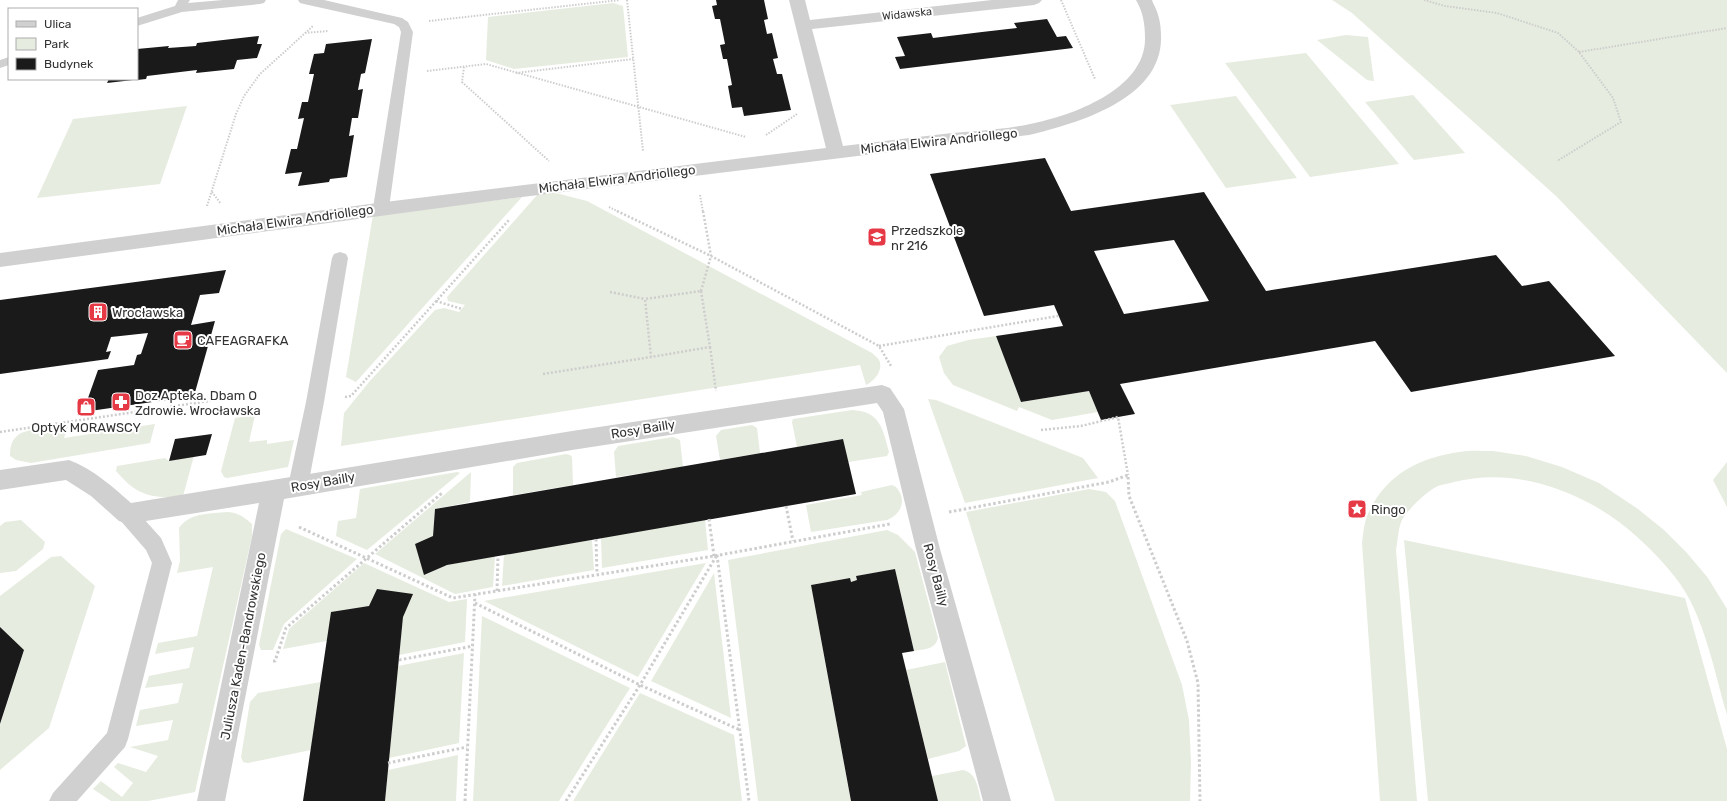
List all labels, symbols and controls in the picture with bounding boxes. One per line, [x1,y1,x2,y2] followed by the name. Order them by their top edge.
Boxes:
[881,5,933,23] street label: Widawska
[8,8,138,80] legend
[44,17,71,31] text: Ulica
[44,37,70,51] text: Park
[44,57,94,71] text: Budynek
[860,125,1018,158] street label: Michała Elwira Andriollego
[538,162,696,197] street label: Michała Elwira Andriollego
[216,202,374,239] street label: Michała Elwira Andriollego
[891,223,963,253] place label: Przedszkole nr 216
[866,226,888,248] school or university icon: Przedszkole nr 216
[87,301,109,323] building icon: Wrocławska
[112,305,183,320] place label: Wrocławska
[172,329,194,351] cafe icon: CAFEAGRAFKA
[197,333,289,348] place label: CAFEAGRAFKA
[135,388,261,418] place label: Doz Apteka. Dbam O Zdrowie. Wrocławska
[110,391,132,413] pharmacy icon: Doz Apteka. Dbam O Zdrowie. Wrocławska
[75,396,97,418] shop icon: Optyk MORAWSCY
[610,417,676,441] street label: Rosy Bailly
[31,420,141,435] place label: Optyk MORAWSCY
[290,469,356,495] street label: Rosy Bailly
[1346,498,1368,520] place icon: Ringo
[1371,502,1406,518] place label: Ringo
[920,542,952,608] street label: Rosy Bailly
[217,551,270,741] street label: Juliusza Kaden-Bandrowskiego

